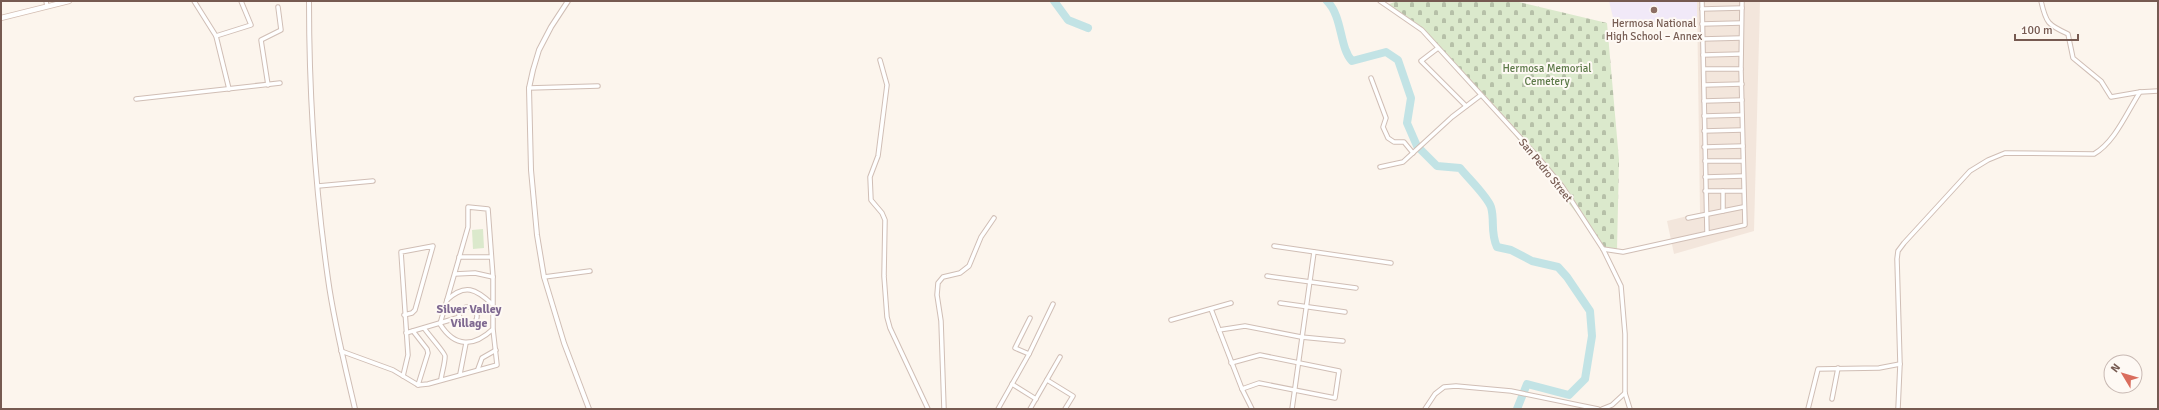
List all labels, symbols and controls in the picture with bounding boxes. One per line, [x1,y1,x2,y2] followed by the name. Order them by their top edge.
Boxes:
[1649,5,1659,15] marker: Hermosa National High School – Annex
[2015,16,2078,42] scale bar
[1606,17,1702,43] place label: Hermosa National High School – Annex
[2021,23,2053,38] text: 100 m
[1502,62,1592,88] park label: Hermosa Memorial Cemetery
[1516,136,1575,205] street label: San Pedro Street
[436,302,502,331] district label: Silver Valley Village
[2103,354,2143,394] north arrow
[2108,361,2123,375] text: N

